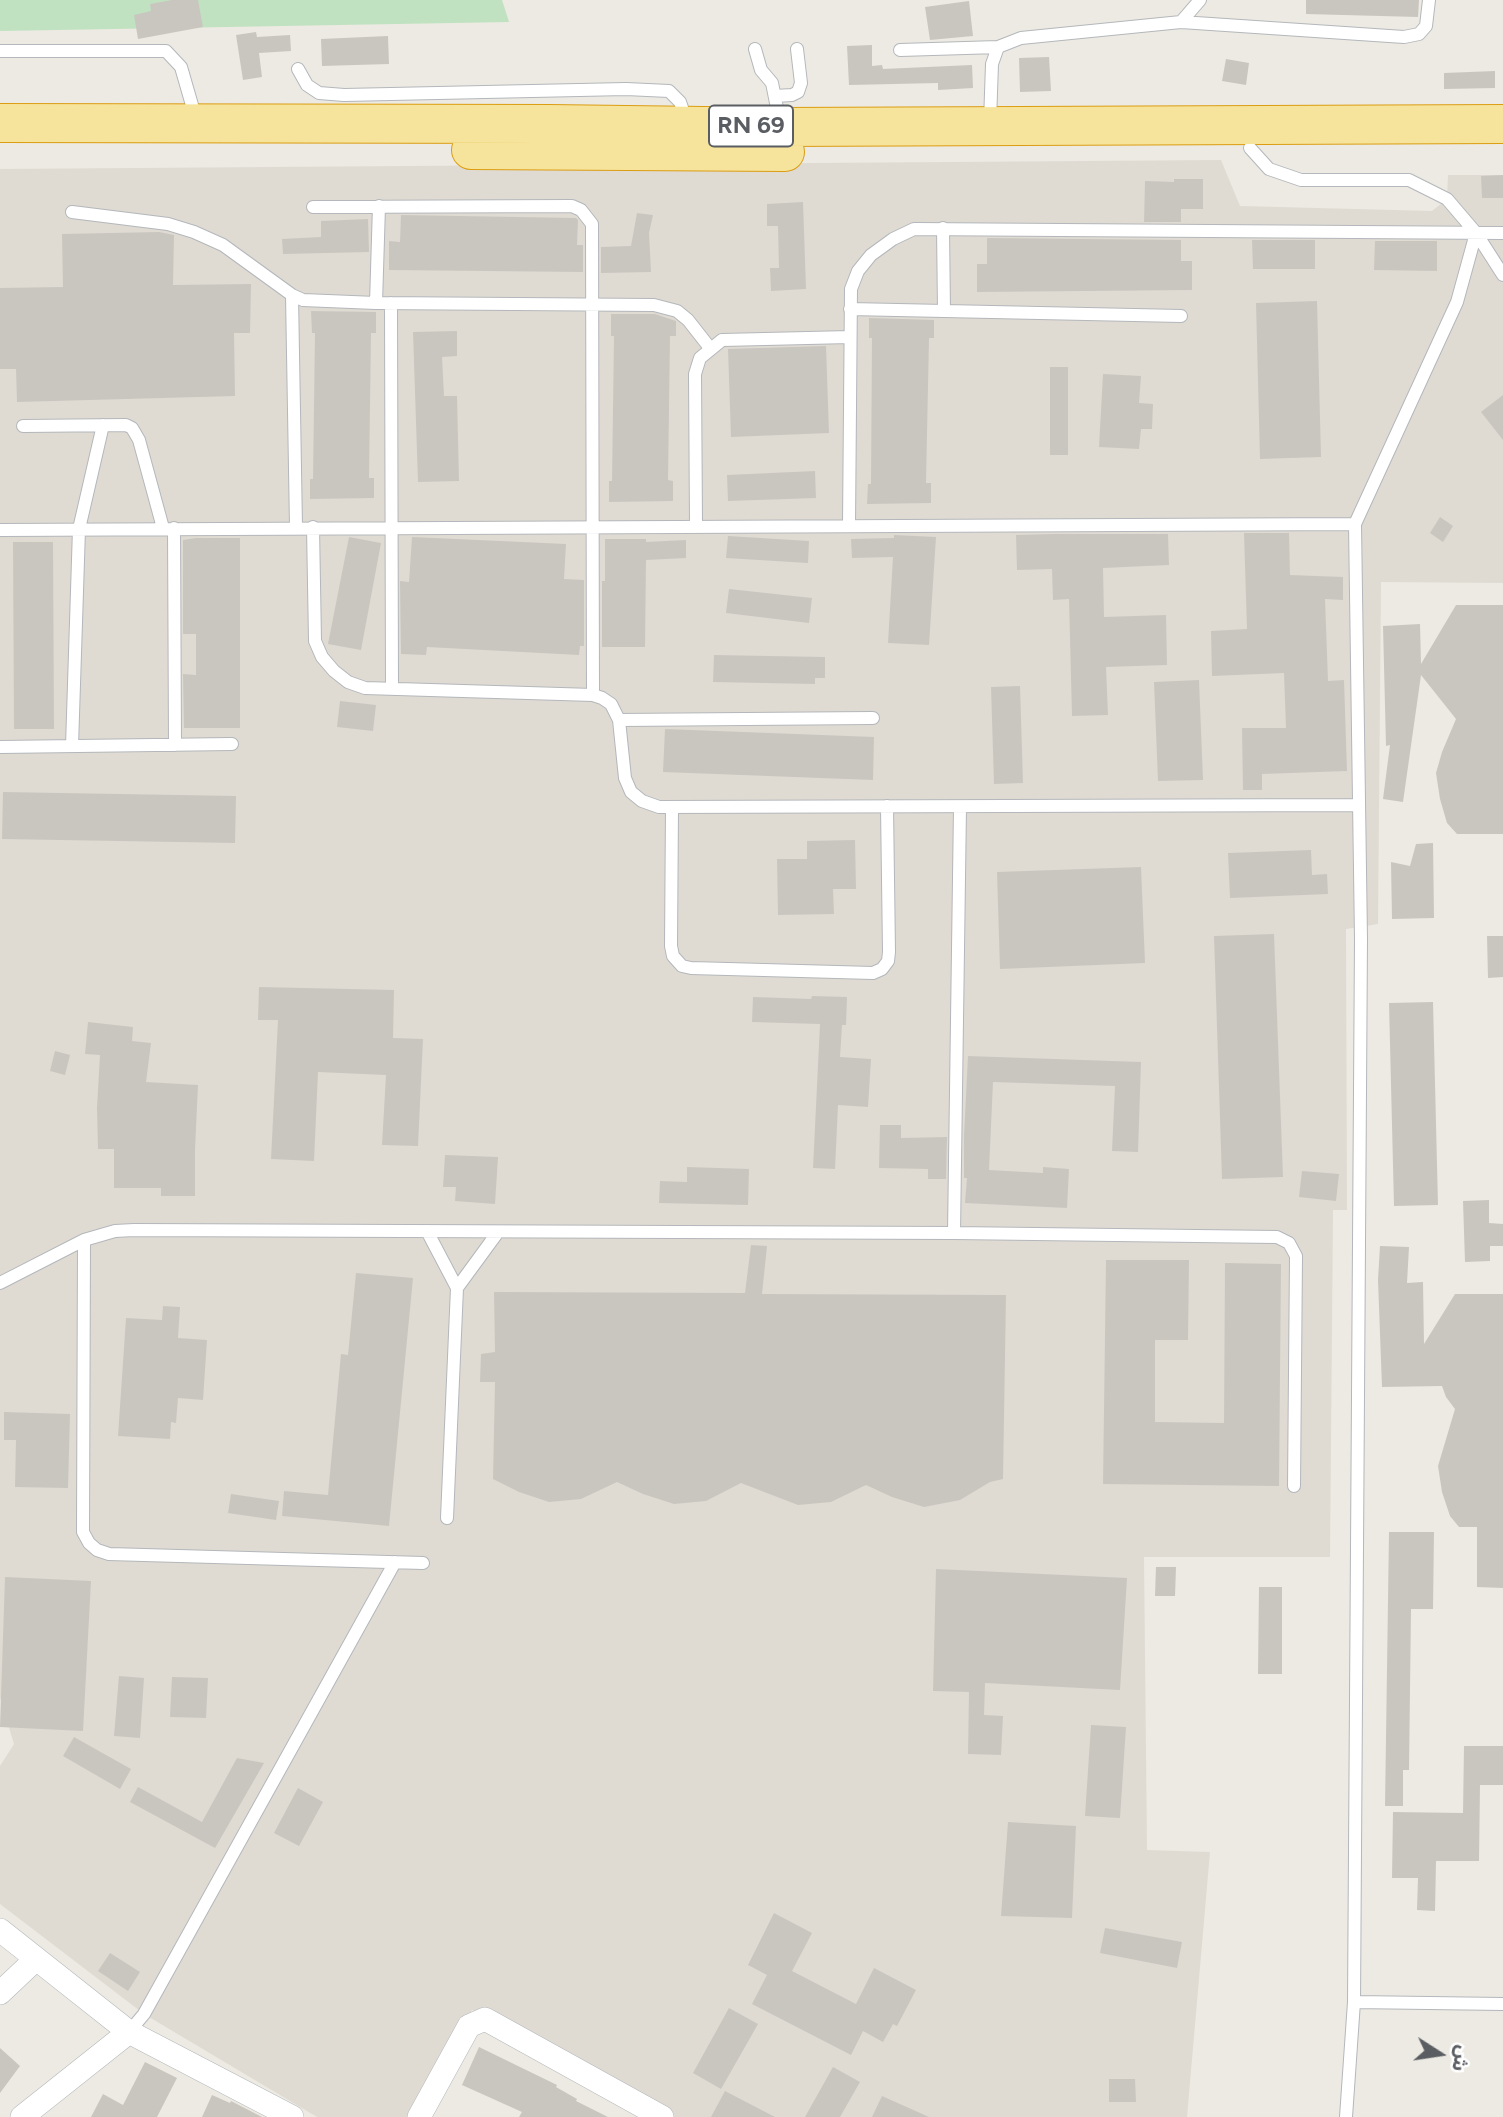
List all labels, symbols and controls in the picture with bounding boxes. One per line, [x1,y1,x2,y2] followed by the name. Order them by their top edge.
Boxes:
[709,106,793,146] road number: RN 69
[1405,2019,1475,2089] north arrow
[1447,2043,1475,2074] text: ش

